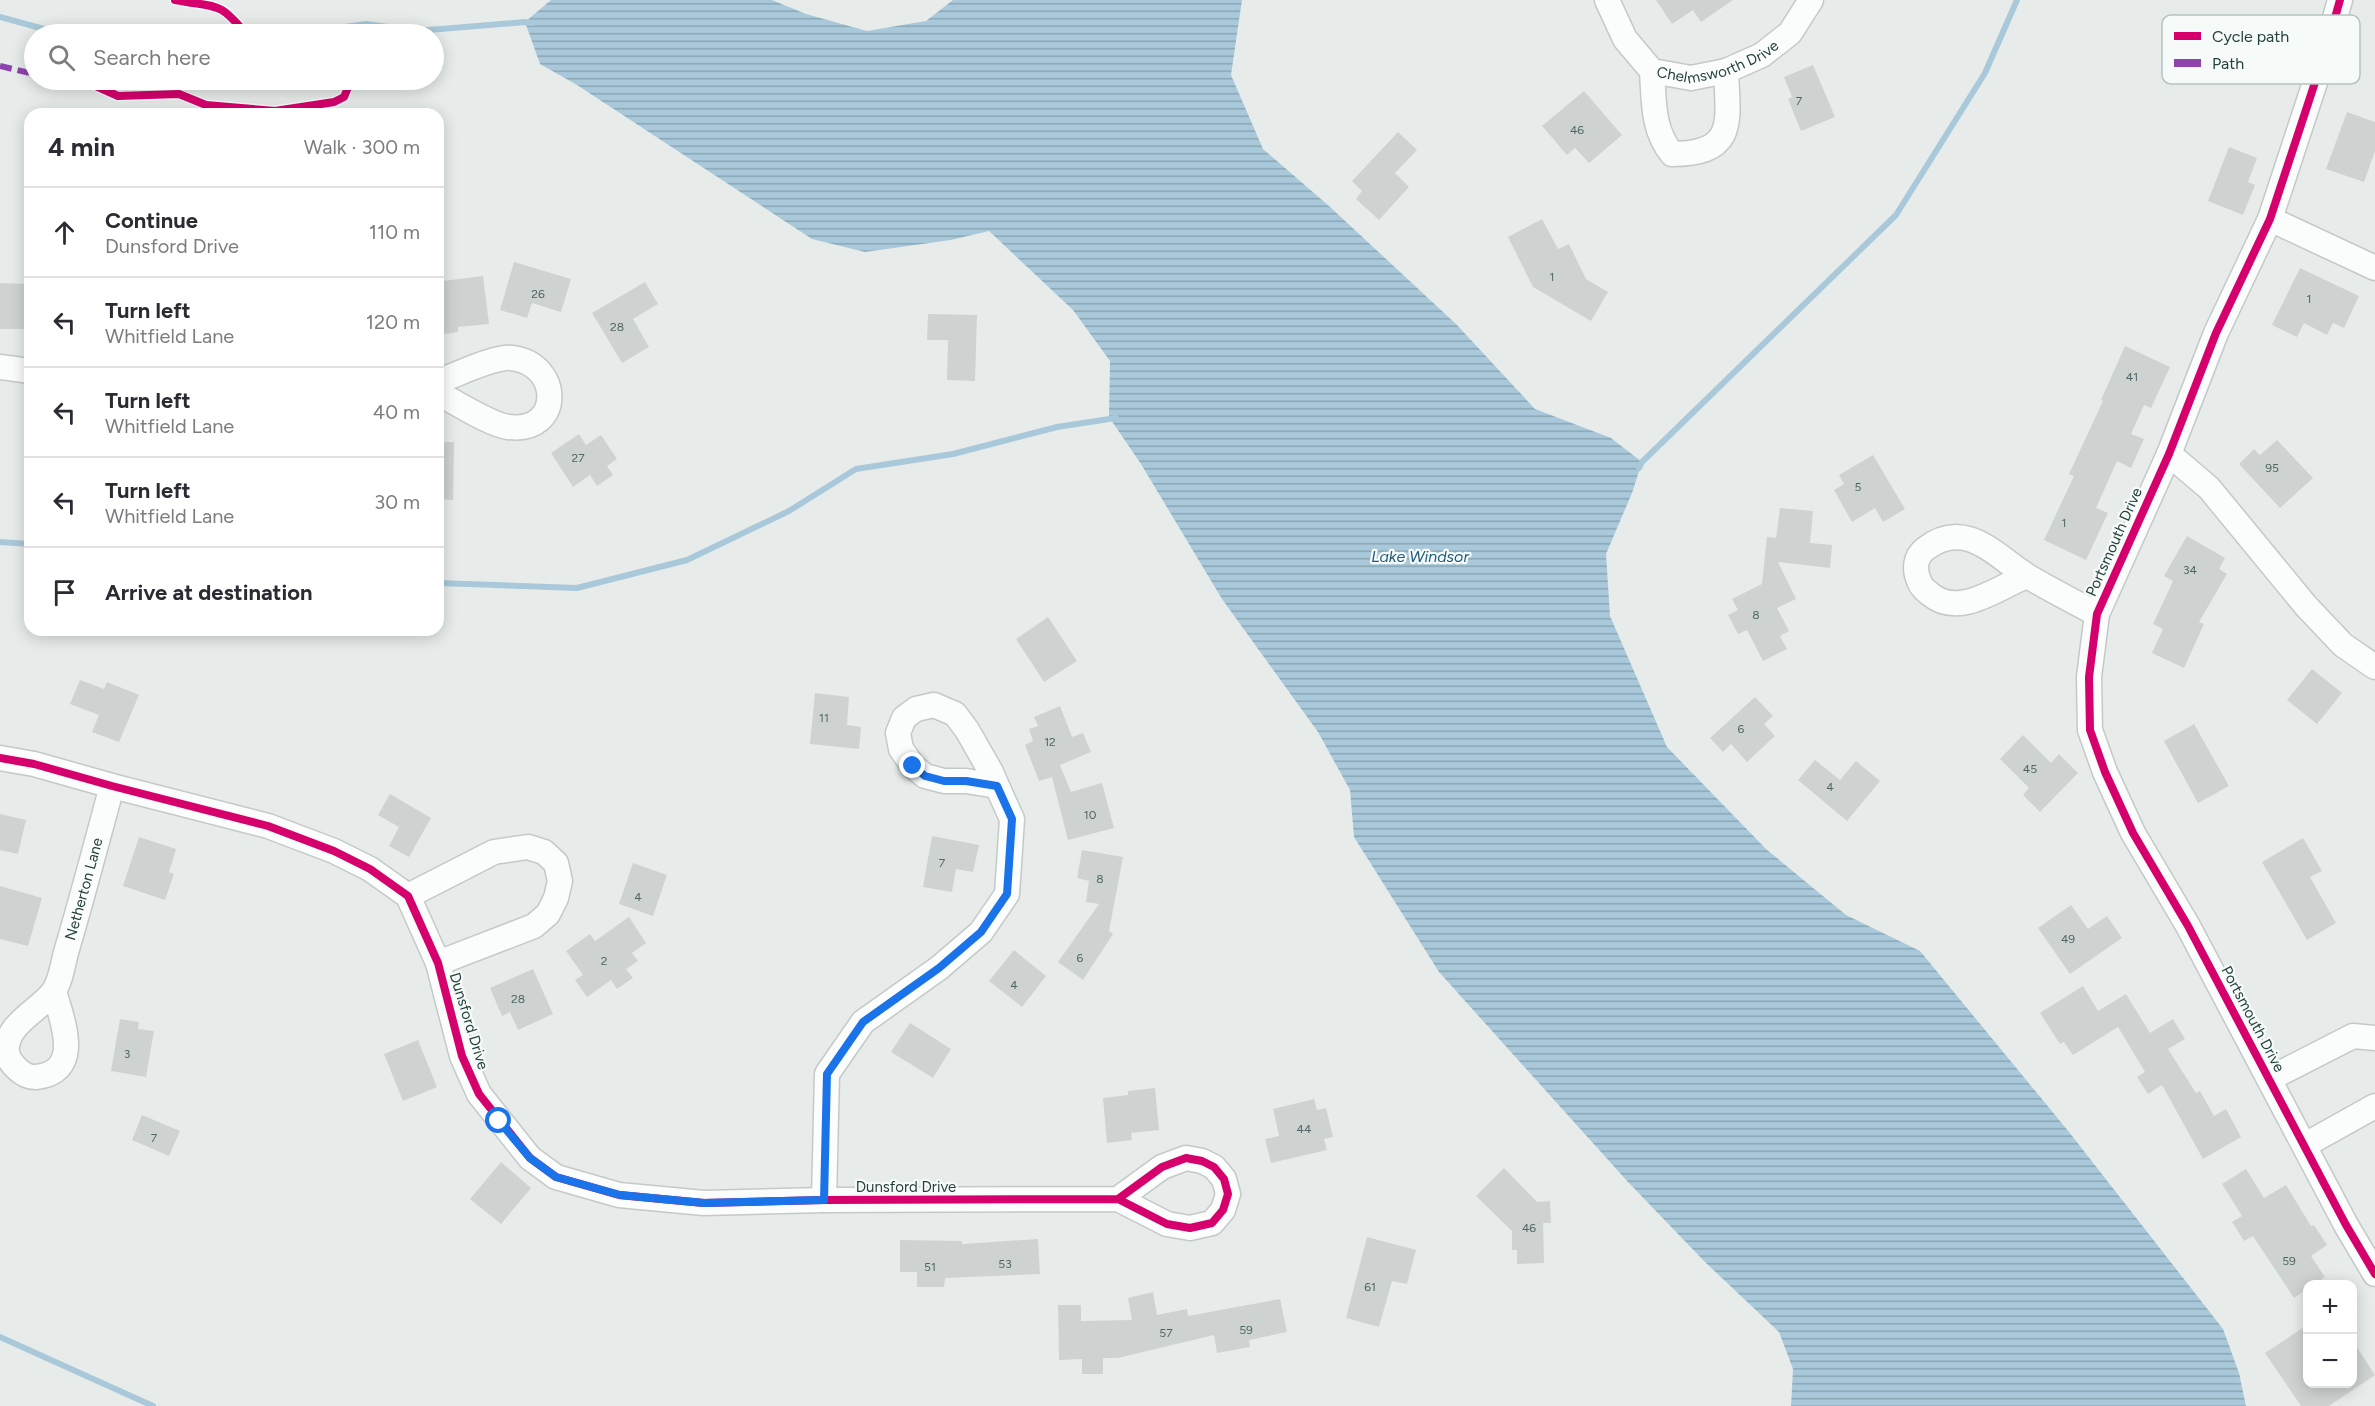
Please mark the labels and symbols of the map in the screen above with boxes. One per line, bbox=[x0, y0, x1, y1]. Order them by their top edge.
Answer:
legend bbox=[2162, 15, 2360, 84]
text: Cycle path bbox=[2212, 27, 2289, 46]
street label: Chelmsworth Drive bbox=[1655, 36, 1782, 88]
text: Path bbox=[2212, 54, 2244, 73]
house number: 7 bbox=[1796, 94, 1803, 108]
house number: 46 bbox=[1570, 123, 1584, 137]
house number: 1 bbox=[1550, 270, 1554, 284]
house number: 26 bbox=[531, 287, 545, 301]
house number: 1 bbox=[2307, 292, 2311, 306]
house number: 28 bbox=[610, 320, 624, 334]
house number: 41 bbox=[2126, 370, 2138, 384]
house number: 27 bbox=[571, 451, 585, 465]
house number: 95 bbox=[2265, 461, 2279, 475]
house number: 5 bbox=[1855, 480, 1862, 494]
street label: Portsmouth Drive bbox=[2082, 485, 2146, 599]
house number: 1 bbox=[2062, 516, 2066, 530]
water label: Lake Windsor bbox=[1371, 547, 1469, 566]
house number: 34 bbox=[2183, 563, 2198, 577]
house number: 8 bbox=[1752, 608, 1760, 622]
house number: 11 bbox=[819, 711, 829, 725]
house number: 6 bbox=[1738, 722, 1745, 736]
house number: 12 bbox=[1044, 735, 1056, 749]
route end bbox=[899, 752, 925, 778]
house number: 45 bbox=[2023, 762, 2037, 776]
house number: 4 bbox=[1826, 780, 1834, 794]
house number: 10 bbox=[1084, 808, 1097, 822]
street label: Netherton Lane bbox=[61, 836, 107, 942]
house number: 7 bbox=[939, 856, 946, 870]
house number: 8 bbox=[1096, 872, 1104, 886]
house number: 4 bbox=[634, 890, 642, 904]
house number: 49 bbox=[2061, 932, 2075, 946]
house number: 6 bbox=[1077, 951, 1084, 965]
house number: 2 bbox=[601, 954, 607, 968]
street label: Portsmouth Drive bbox=[2218, 963, 2288, 1075]
street label: Dunsford Drive bbox=[446, 970, 492, 1072]
house number: 4 bbox=[1010, 978, 1018, 992]
house number: 28 bbox=[511, 992, 525, 1006]
house number: 3 bbox=[124, 1047, 130, 1061]
route start bbox=[485, 1107, 511, 1133]
house number: 44 bbox=[1297, 1122, 1312, 1136]
house number: 7 bbox=[151, 1131, 158, 1145]
street label: Dunsford Drive bbox=[856, 1178, 956, 1196]
house number: 46 bbox=[1522, 1221, 1536, 1235]
house number: 59 bbox=[2282, 1254, 2296, 1268]
house number: 53 bbox=[998, 1257, 1012, 1271]
house number: 51 bbox=[924, 1260, 936, 1274]
house number: 61 bbox=[1364, 1280, 1376, 1294]
house number: 59 bbox=[1239, 1323, 1253, 1337]
house number: 57 bbox=[1159, 1326, 1173, 1340]

